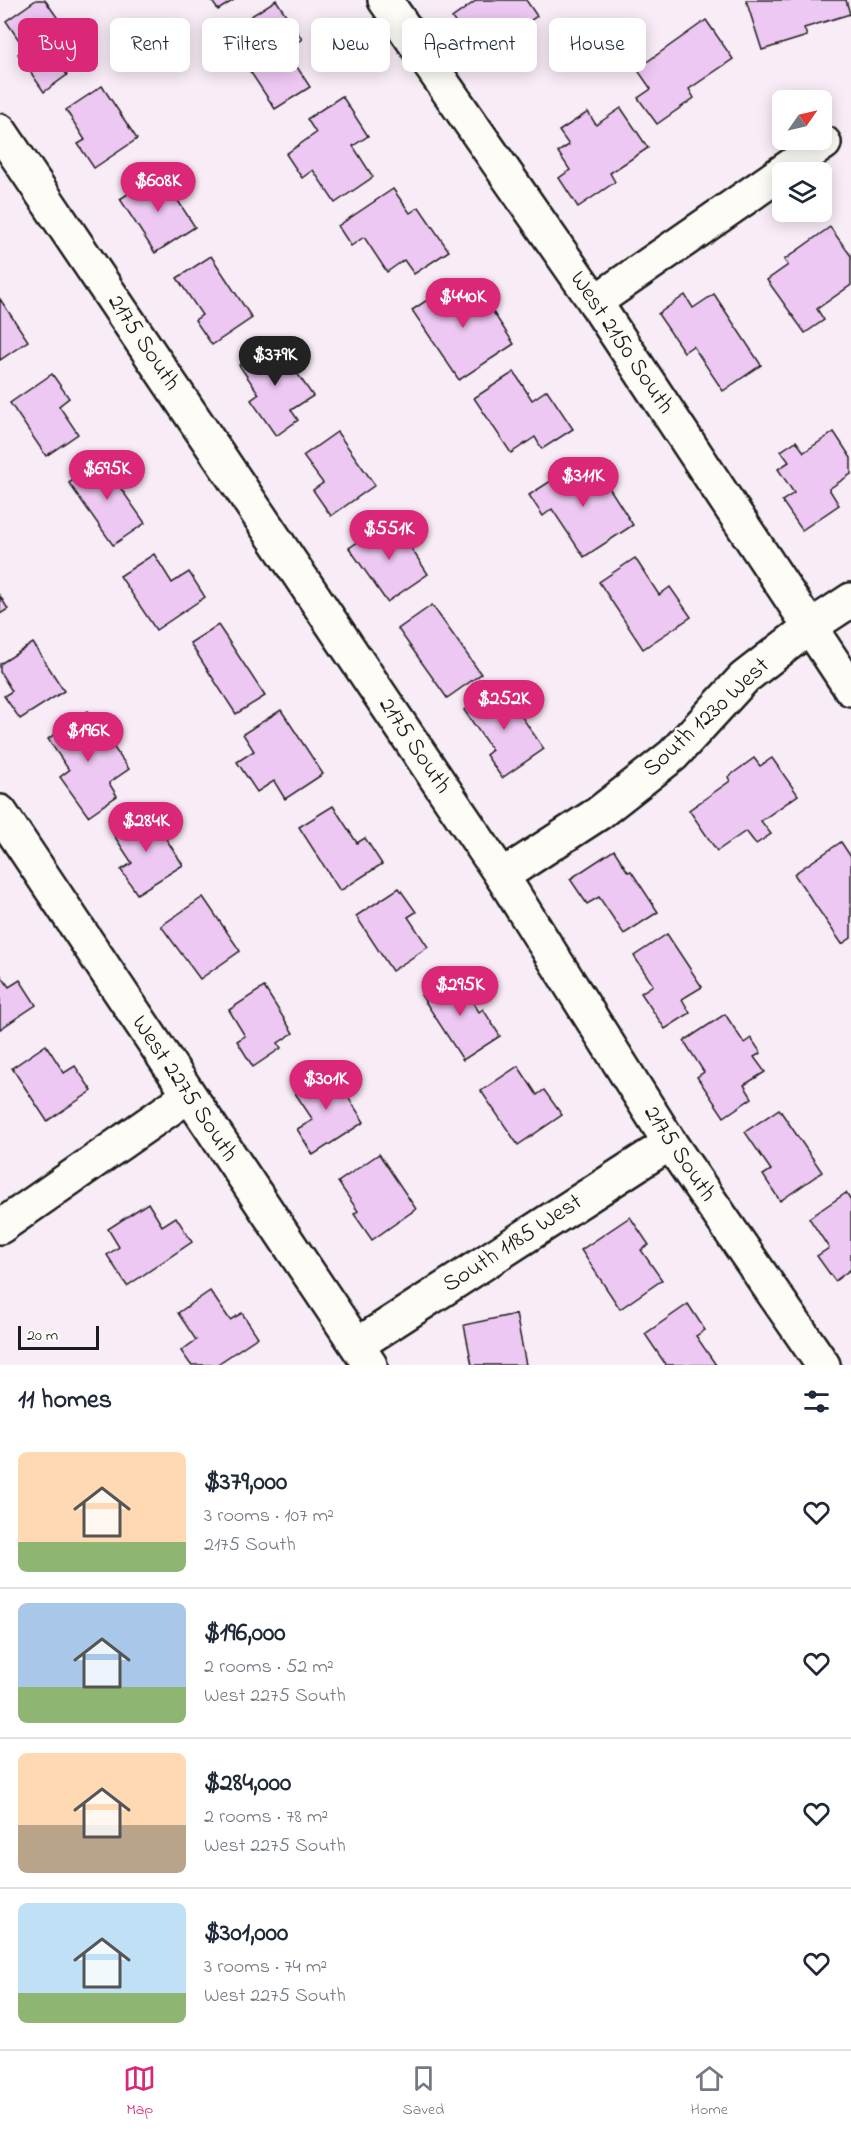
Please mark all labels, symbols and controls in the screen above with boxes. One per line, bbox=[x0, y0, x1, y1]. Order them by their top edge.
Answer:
chip: Buy bbox=[18, 18, 98, 72]
chip: Rent bbox=[110, 18, 190, 72]
chip: Filters bbox=[202, 18, 299, 72]
chip: New bbox=[311, 18, 390, 72]
chip: Apartment bbox=[402, 18, 537, 72]
chip: House bbox=[549, 18, 646, 72]
north arrow bbox=[772, 90, 832, 150]
map controls bbox=[772, 90, 832, 222]
pin: $608K bbox=[116, 162, 200, 213]
button: layers bbox=[772, 162, 832, 222]
text: $608K bbox=[135, 167, 181, 196]
street label: West 2150 South bbox=[560, 264, 682, 422]
pin: $440K bbox=[421, 278, 505, 329]
text: $440K bbox=[440, 283, 486, 312]
street label: 2175 South bbox=[98, 288, 188, 398]
pin: $379K bbox=[233, 336, 317, 387]
text: $379K bbox=[253, 341, 297, 370]
pin: $695K bbox=[65, 450, 149, 501]
text: $695K bbox=[83, 455, 131, 484]
pin: $311K bbox=[541, 457, 625, 508]
text: $311K bbox=[562, 462, 604, 491]
pin: $551K bbox=[347, 510, 431, 561]
text: $551K bbox=[363, 515, 415, 544]
street label: South 1230 West bbox=[636, 650, 778, 786]
pin: $252K bbox=[462, 680, 546, 731]
text: $252K bbox=[477, 685, 531, 714]
street label: 2175 South bbox=[369, 691, 459, 801]
pin: $196K bbox=[46, 712, 130, 763]
text: $196K bbox=[67, 717, 109, 746]
pin: $284K bbox=[104, 802, 188, 853]
text: $284K bbox=[122, 807, 170, 836]
pin: $295K bbox=[418, 966, 502, 1017]
text: $295K bbox=[435, 971, 485, 1000]
street label: West 2275 South bbox=[122, 1009, 246, 1169]
pin: $301K bbox=[284, 1060, 368, 1111]
text: $301K bbox=[303, 1065, 349, 1094]
street label: 2175 South bbox=[634, 1099, 724, 1209]
street label: South 1185 West bbox=[436, 1186, 590, 1302]
scale bar bbox=[18, 1323, 99, 1350]
text: 20 m bbox=[27, 1324, 58, 1348]
text: 11 homes bbox=[18, 1382, 112, 1420]
icon: filters bbox=[800, 1385, 833, 1418]
text: $379,000 bbox=[204, 1464, 287, 1502]
icon: home bbox=[66, 1476, 138, 1548]
icon: heart bbox=[800, 1496, 833, 1529]
text: 3 rooms · 107 m² bbox=[204, 1502, 334, 1531]
text: 2175 South bbox=[204, 1531, 296, 1560]
text: $196,000 bbox=[204, 1615, 285, 1653]
icon: home bbox=[66, 1627, 138, 1699]
icon: heart bbox=[800, 1647, 833, 1680]
text: 2 rooms · 52 m² bbox=[204, 1653, 334, 1682]
text: West 2275 South bbox=[204, 1682, 346, 1711]
text: $284,000 bbox=[204, 1765, 291, 1803]
icon: home bbox=[66, 1777, 138, 1849]
icon: heart bbox=[800, 1797, 833, 1830]
text: 2 rooms · 78 m² bbox=[204, 1803, 328, 1832]
text: West 2275 South bbox=[204, 1832, 346, 1861]
text: $301,000 bbox=[204, 1915, 288, 1953]
icon: home bbox=[66, 1927, 138, 1999]
icon: heart bbox=[800, 1947, 833, 1980]
text: 3 rooms · 74 m² bbox=[204, 1953, 327, 1982]
text: West 2275 South bbox=[204, 1982, 346, 2011]
tab: Map bbox=[123, 2062, 156, 2122]
tab: Saved bbox=[403, 2062, 444, 2122]
tab: Home bbox=[691, 2062, 728, 2122]

